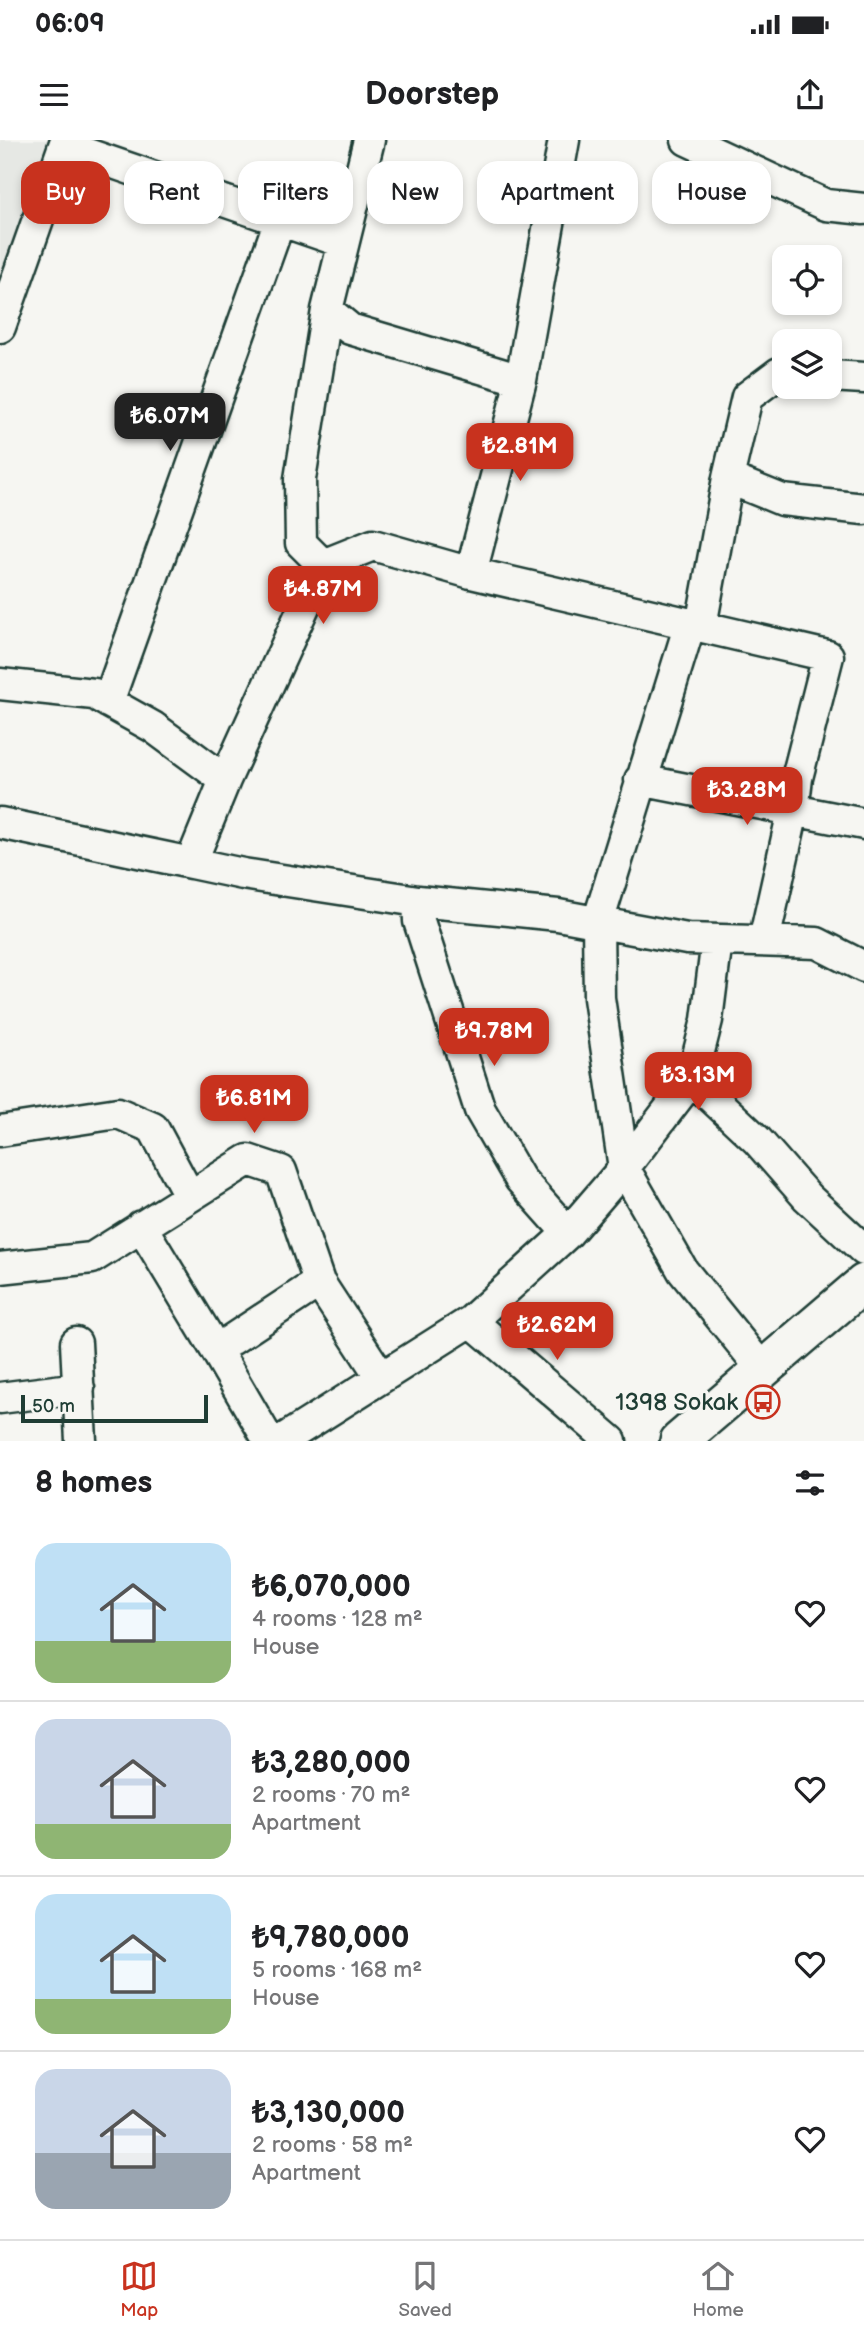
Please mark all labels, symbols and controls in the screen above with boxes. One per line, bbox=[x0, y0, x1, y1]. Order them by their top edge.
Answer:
text: 06:09 bbox=[35, 9, 105, 40]
text: Doorstep bbox=[365, 75, 499, 114]
icon: menu bbox=[35, 76, 73, 114]
icon: share bbox=[791, 76, 829, 114]
chip: Buy bbox=[21, 161, 110, 224]
chip: Rent bbox=[124, 161, 224, 224]
chip: Filters bbox=[238, 161, 353, 224]
chip: New bbox=[367, 161, 463, 224]
chip: Apartment bbox=[477, 161, 638, 224]
chip: House bbox=[652, 161, 771, 224]
map controls bbox=[772, 245, 842, 399]
button: locate bbox=[772, 245, 842, 315]
button: layers bbox=[772, 329, 842, 399]
pin: ₺6.07M bbox=[113, 394, 227, 453]
text: ₺6.07M bbox=[130, 402, 210, 430]
pin: ₺2.81M bbox=[463, 424, 577, 483]
text: ₺2.81M bbox=[482, 432, 558, 460]
pin: ₺4.87M bbox=[266, 566, 380, 626]
text: ₺4.87M bbox=[284, 575, 362, 603]
pin: ₺3.28M bbox=[690, 768, 804, 827]
text: ₺3.28M bbox=[707, 776, 787, 804]
pin: ₺9.78M bbox=[437, 1009, 551, 1068]
text: ₺9.78M bbox=[455, 1017, 533, 1045]
pin: ₺3.13M bbox=[641, 1052, 755, 1112]
text: ₺3.13M bbox=[661, 1061, 735, 1089]
pin: ₺6.81M bbox=[197, 1076, 311, 1135]
text: ₺6.81M bbox=[216, 1084, 292, 1112]
pin: ₺2.62M bbox=[500, 1302, 614, 1362]
text: ₺2.62M bbox=[517, 1311, 597, 1339]
bus stop icon: 1398 Sokak bbox=[744, 1383, 782, 1421]
place label: 1398 Sokak bbox=[615, 1388, 738, 1417]
scale bar bbox=[21, 1392, 208, 1424]
text: 50 m bbox=[32, 1395, 75, 1418]
icon: filters bbox=[791, 1464, 829, 1502]
text: 8 homes bbox=[35, 1465, 152, 1501]
text: ₺6,070,000 bbox=[252, 1569, 411, 1605]
icon: home bbox=[91, 1571, 175, 1655]
icon: heart bbox=[791, 1594, 829, 1632]
text: 4 rooms · 128 m² bbox=[252, 1605, 423, 1633]
text: House bbox=[252, 1633, 319, 1661]
text: ₺3,280,000 bbox=[252, 1745, 411, 1781]
icon: home bbox=[91, 1747, 175, 1831]
icon: heart bbox=[791, 1770, 829, 1808]
text: 2 rooms · 70 m² bbox=[252, 1781, 411, 1809]
text: Apartment bbox=[252, 1809, 361, 1837]
text: ₺9,780,000 bbox=[252, 1920, 409, 1956]
icon: home bbox=[91, 1922, 175, 2006]
icon: heart bbox=[791, 1945, 829, 1983]
text: 5 rooms · 168 m² bbox=[252, 1956, 422, 1984]
text: House bbox=[252, 1984, 319, 2012]
text: ₺3,130,000 bbox=[252, 2095, 405, 2131]
icon: home bbox=[91, 2097, 175, 2181]
icon: heart bbox=[791, 2120, 829, 2158]
text: 2 rooms · 58 m² bbox=[252, 2131, 413, 2159]
text: Apartment bbox=[252, 2159, 361, 2187]
tab: Map bbox=[120, 2257, 158, 2322]
tab: Saved bbox=[399, 2257, 452, 2322]
tab: Home bbox=[692, 2257, 744, 2322]

